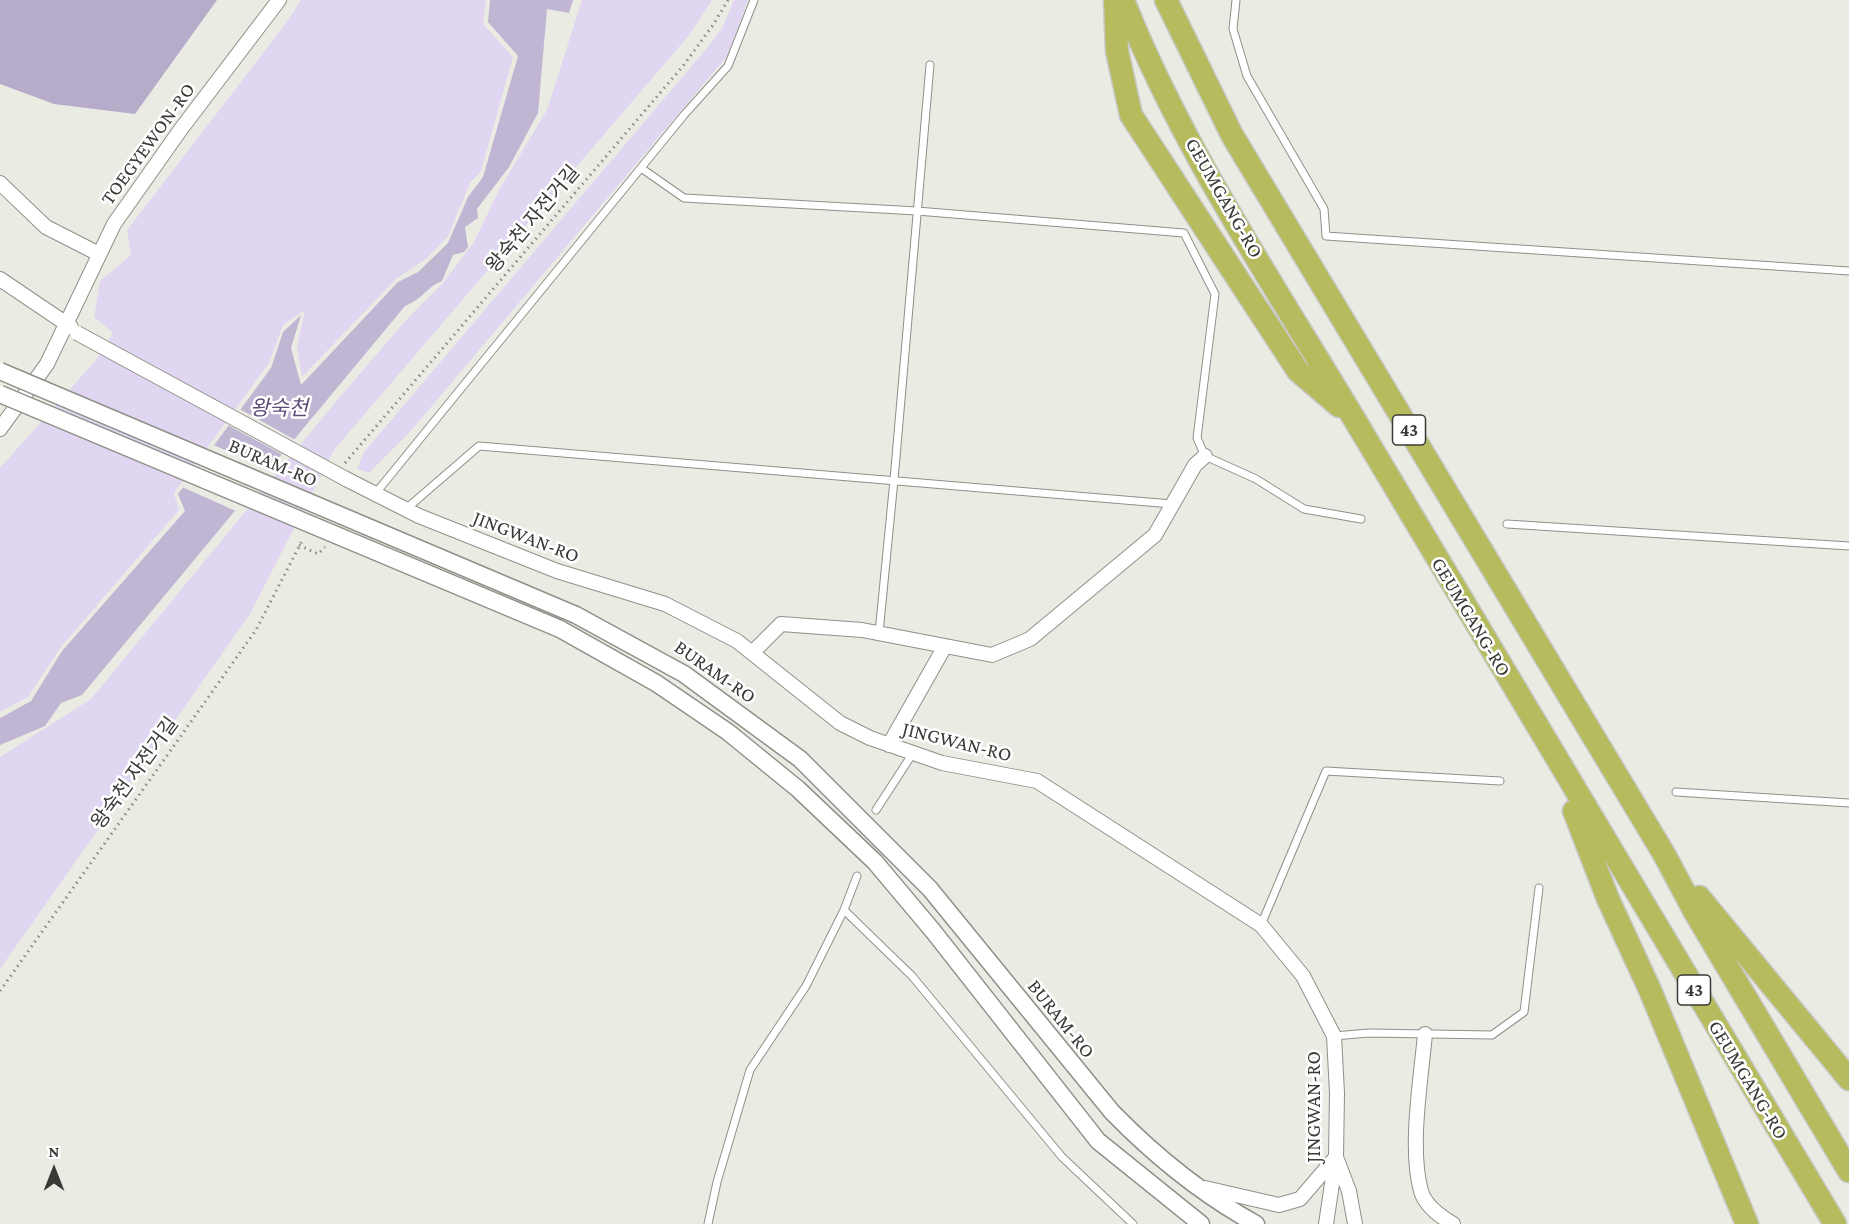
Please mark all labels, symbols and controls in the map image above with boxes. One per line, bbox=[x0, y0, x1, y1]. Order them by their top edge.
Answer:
street label: TOEGYEWON-RO bbox=[96, 78, 200, 210]
street label: GEUMGANG-RO bbox=[1180, 134, 1268, 262]
street label: 왕숙천 자전거길 bbox=[481, 161, 585, 277]
water label: 왕숙천 bbox=[250, 396, 308, 422]
road number: 43 bbox=[1392, 415, 1426, 445]
street label: BURAM-RO bbox=[225, 434, 321, 492]
street label: JINGWAN-RO bbox=[470, 506, 582, 568]
street label: GEUMGANG-RO bbox=[1426, 553, 1516, 681]
street label: BURAM-RO bbox=[670, 635, 760, 709]
street label: 왕숙천 자전거길 bbox=[86, 712, 184, 834]
street label: JINGWAN-RO bbox=[900, 717, 1014, 767]
street label: BURAM-RO bbox=[1022, 975, 1100, 1063]
road number: 43 bbox=[1678, 975, 1710, 1005]
street label: GEUMGANG-RO bbox=[1703, 1016, 1793, 1144]
street label: JINGWAN-RO bbox=[1302, 1051, 1326, 1163]
north arrow bbox=[24, 1140, 84, 1200]
text: N bbox=[49, 1143, 59, 1160]

